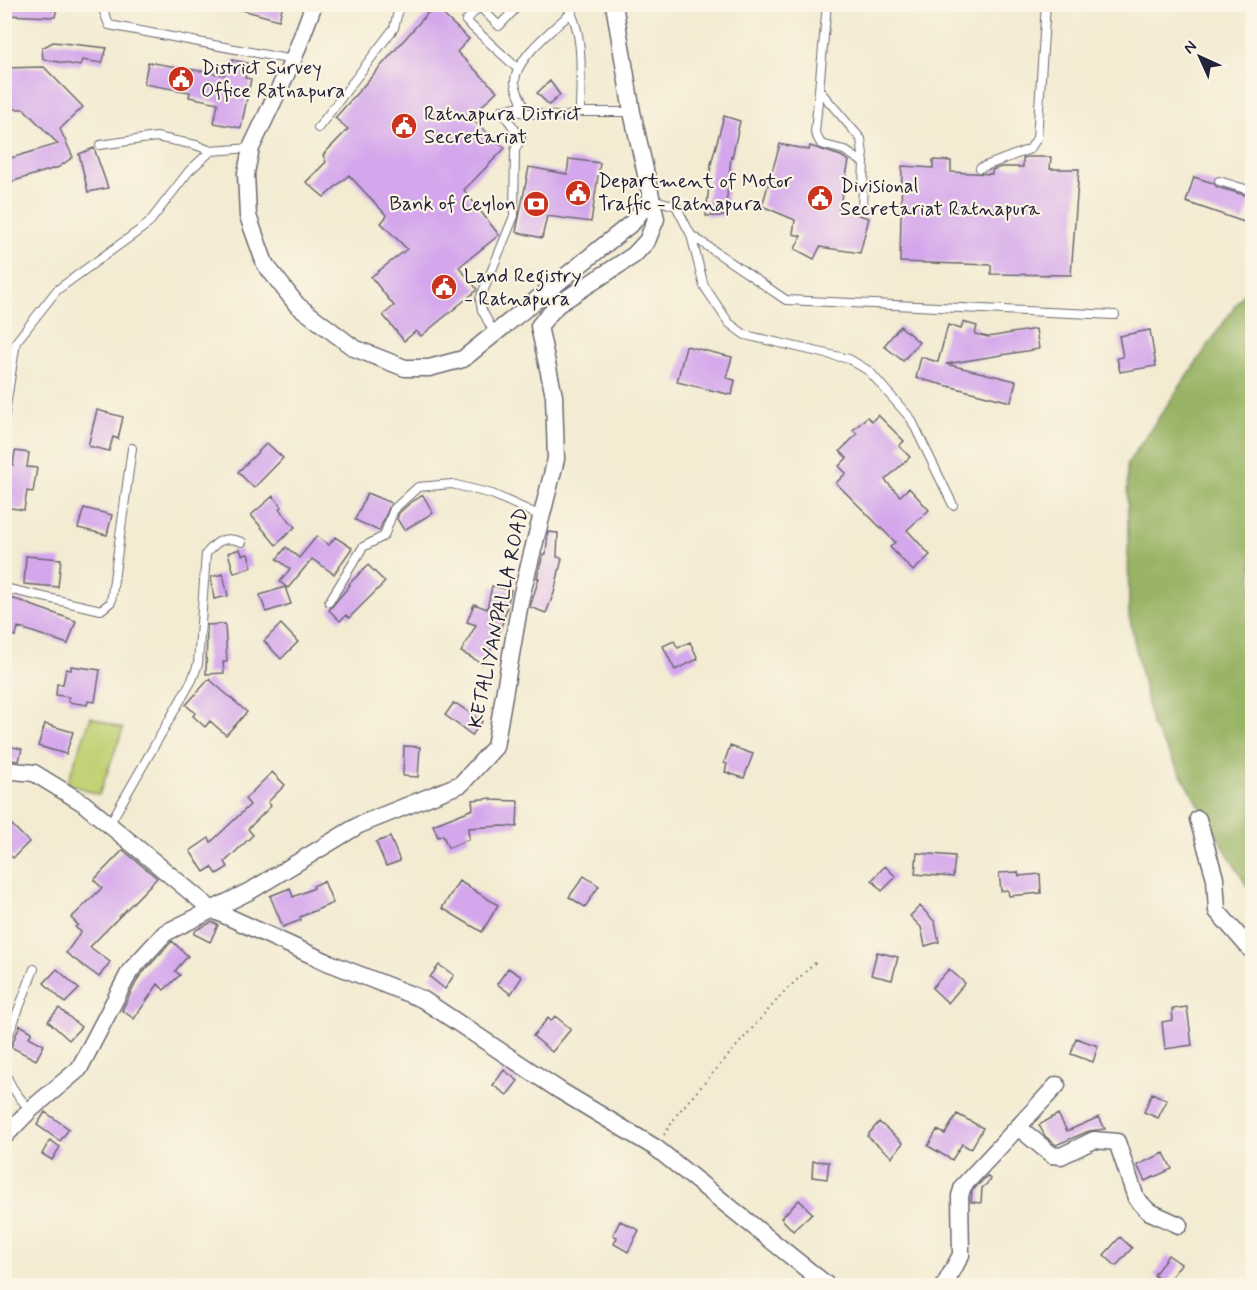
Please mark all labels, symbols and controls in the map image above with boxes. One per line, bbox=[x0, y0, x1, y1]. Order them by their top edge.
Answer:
north arrow bbox=[1170, 27, 1230, 87]
text: N bbox=[1179, 36, 1202, 59]
place label: District Survey Office Ratnapura bbox=[201, 55, 345, 105]
public building icon: District Survey Office Ratnapura bbox=[166, 64, 196, 94]
place label: Ratnapura District Secretariat bbox=[424, 101, 581, 151]
public building icon: Ratnapura District Secretariat bbox=[389, 111, 419, 141]
place label: Department of Motor Traffic - Ratnapura bbox=[598, 168, 793, 218]
place label: Divisional Secretariat Ratnapura bbox=[840, 173, 1041, 223]
public building icon: Department of Motor Traffic - Ratnapura bbox=[563, 178, 593, 208]
public building icon: Divisional Secretariat Ratnapura bbox=[805, 183, 835, 213]
bank icon: Bank of Ceylon bbox=[521, 189, 551, 219]
place label: Bank of Ceylon bbox=[389, 191, 516, 218]
place label: Land Registry - Ratnapura bbox=[464, 263, 582, 313]
public building icon: Land Registry - Ratnapura bbox=[429, 272, 459, 302]
street label: KETALIYANPALLA ROAD bbox=[462, 505, 536, 731]

